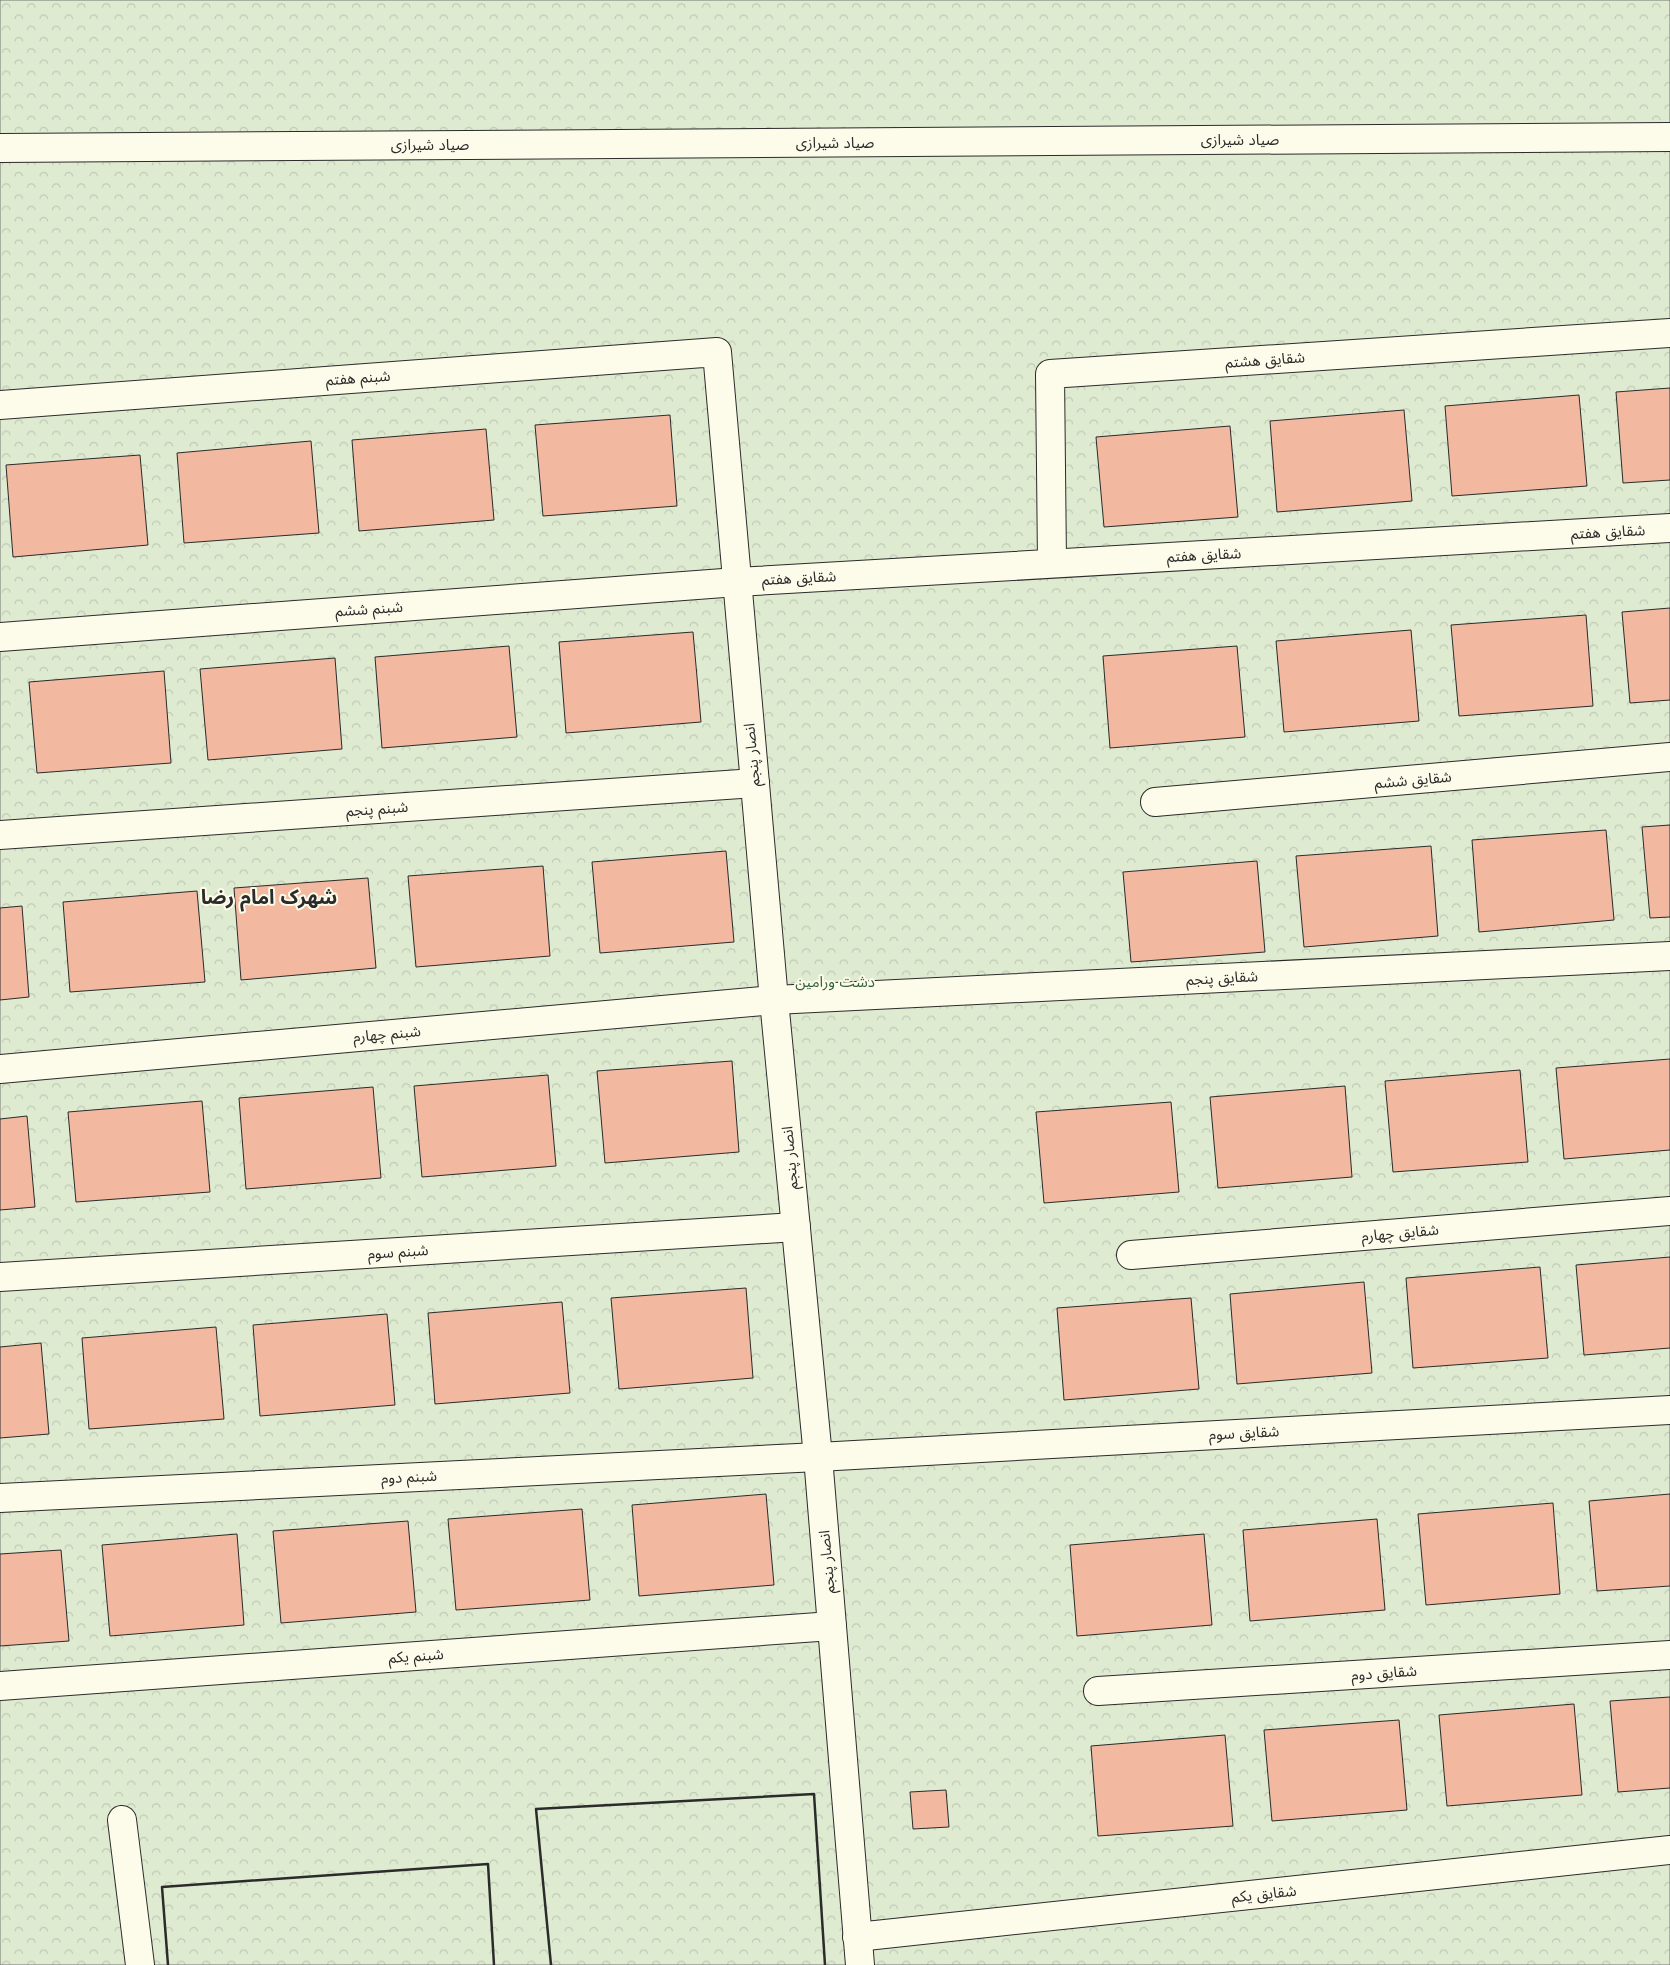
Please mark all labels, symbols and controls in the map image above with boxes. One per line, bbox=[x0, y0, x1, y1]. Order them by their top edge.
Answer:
street label: صیاد شیرازی bbox=[1201, 129, 1279, 151]
street label: صیاد شیرازی bbox=[796, 132, 874, 154]
street label: صیاد شیرازی bbox=[391, 134, 469, 156]
street label: شقایق هشتم bbox=[1224, 346, 1306, 374]
street label: شبنم هفتم bbox=[325, 365, 391, 391]
street label: شقایق هفتم bbox=[1570, 519, 1646, 545]
street label: شقایق هفتم bbox=[1166, 542, 1242, 568]
street label: شقایق هفتم bbox=[761, 565, 837, 591]
street label: شبنم ششم bbox=[334, 596, 404, 622]
street label: انصار پنجم bbox=[738, 722, 766, 788]
street label: شقایق ششم bbox=[1373, 766, 1453, 794]
street label: شبنم پنجم bbox=[345, 796, 409, 822]
district label: شهرک امام رضا bbox=[201, 883, 337, 912]
street label: شقایق پنجم bbox=[1185, 965, 1259, 991]
park label: دشت ورامین bbox=[795, 971, 875, 993]
street label: شبنم چهارم bbox=[352, 1020, 422, 1048]
street label: انصار پنجم bbox=[776, 1125, 804, 1191]
street label: شقایق چهارم bbox=[1360, 1219, 1440, 1247]
street label: شبنم سوم bbox=[367, 1239, 429, 1265]
street label: شقایق سوم bbox=[1208, 1420, 1280, 1446]
street label: شبنم دوم bbox=[380, 1465, 438, 1489]
street label: انصار پنجم bbox=[813, 1529, 841, 1595]
street label: شبنم یکم bbox=[388, 1643, 445, 1669]
street label: شقایق دوم bbox=[1350, 1660, 1418, 1686]
street label: شقایق یکم bbox=[1230, 1880, 1298, 1908]

